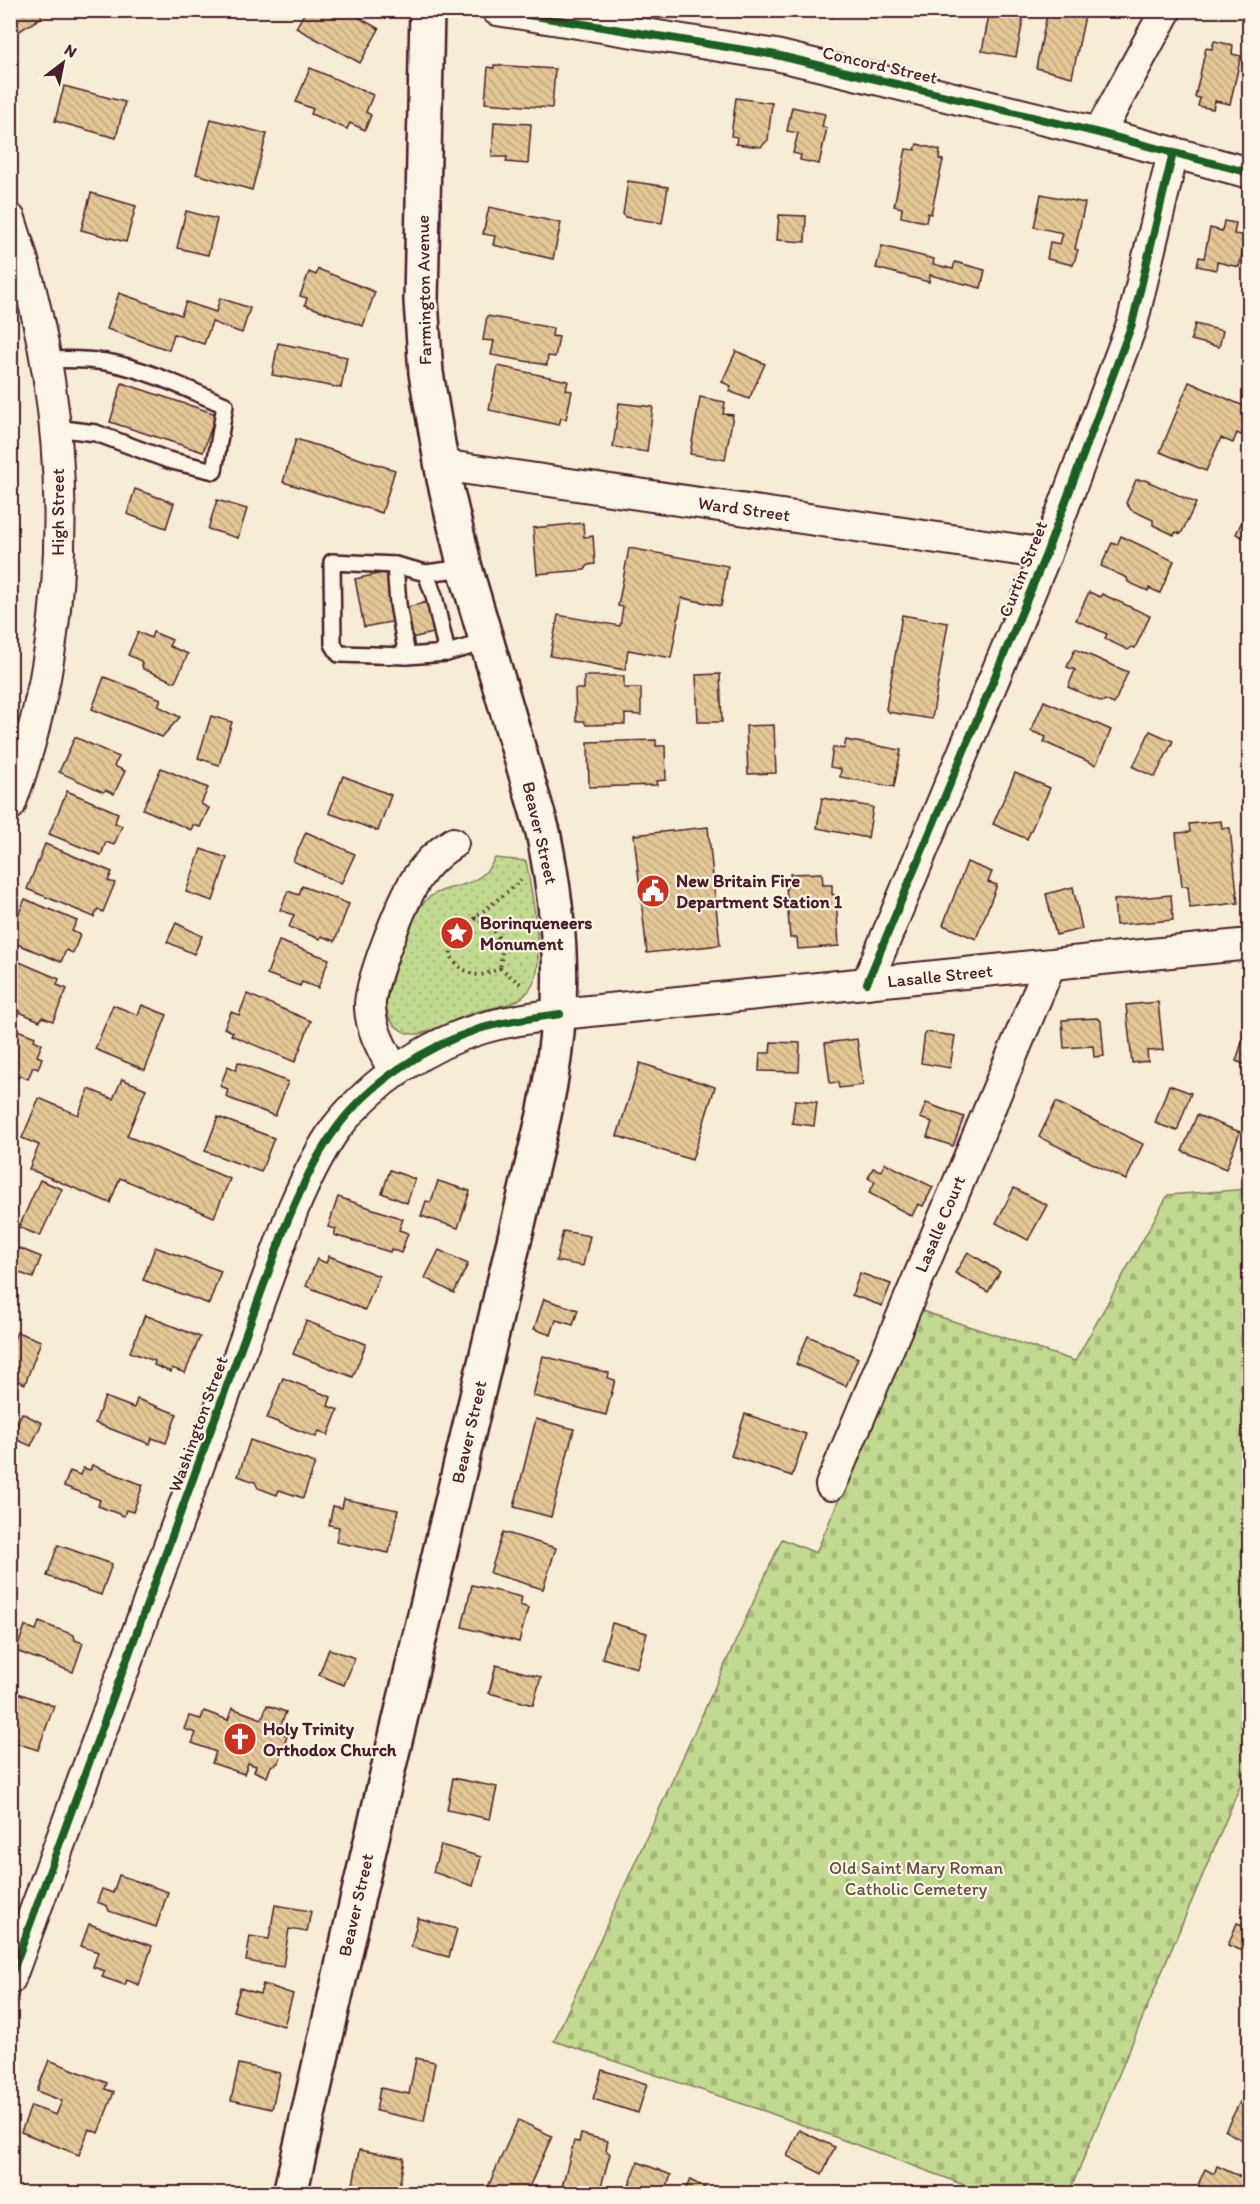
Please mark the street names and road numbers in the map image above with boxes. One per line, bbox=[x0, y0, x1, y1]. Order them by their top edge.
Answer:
street label: Concord Street bbox=[820, 41, 940, 89]
street label: Farmington Avenue bbox=[412, 215, 436, 365]
street label: High Street bbox=[47, 468, 69, 556]
street label: Ward Street bbox=[696, 492, 792, 526]
street label: Curtin Street bbox=[994, 517, 1052, 620]
street label: Beaver Street bbox=[517, 779, 563, 887]
street label: Lasalle Street bbox=[886, 960, 994, 992]
street label: Lasalle Court bbox=[910, 1172, 970, 1276]
street label: Washington Street bbox=[163, 1353, 233, 1495]
street label: Beaver Street bbox=[446, 1378, 492, 1486]
street label: Beaver Street bbox=[333, 1851, 379, 1959]

